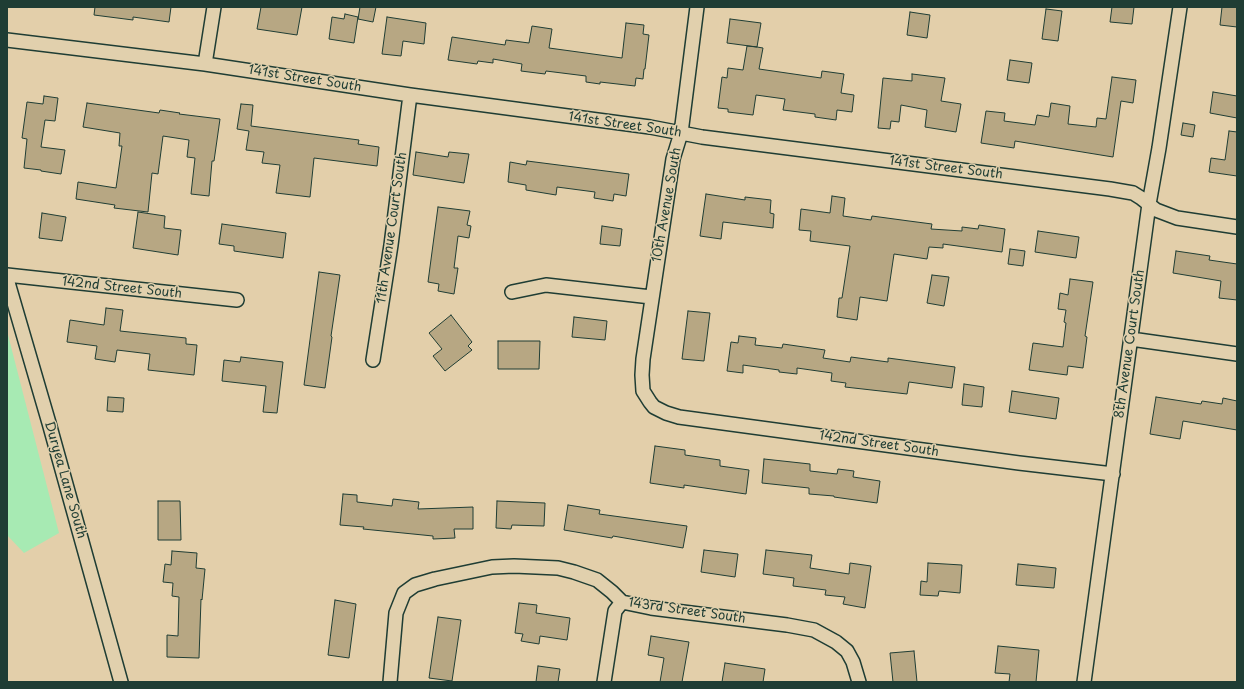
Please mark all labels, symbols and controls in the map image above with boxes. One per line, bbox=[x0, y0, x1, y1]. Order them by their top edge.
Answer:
street label: 141st Street South bbox=[247, 62, 363, 96]
street label: 141st Street South bbox=[567, 109, 683, 141]
street label: 10th Avenue South bbox=[649, 146, 685, 264]
street label: 11th Avenue Court South bbox=[374, 151, 410, 305]
street label: 141st Street South bbox=[888, 153, 1004, 183]
street label: 8th Avenue Court South bbox=[1112, 269, 1148, 419]
street label: 142nd Street South bbox=[61, 274, 183, 302]
street label: Duryea Lane South bbox=[41, 420, 89, 540]
street label: 142nd Street South bbox=[818, 428, 940, 460]
street label: 143rd Street South bbox=[627, 595, 747, 627]

